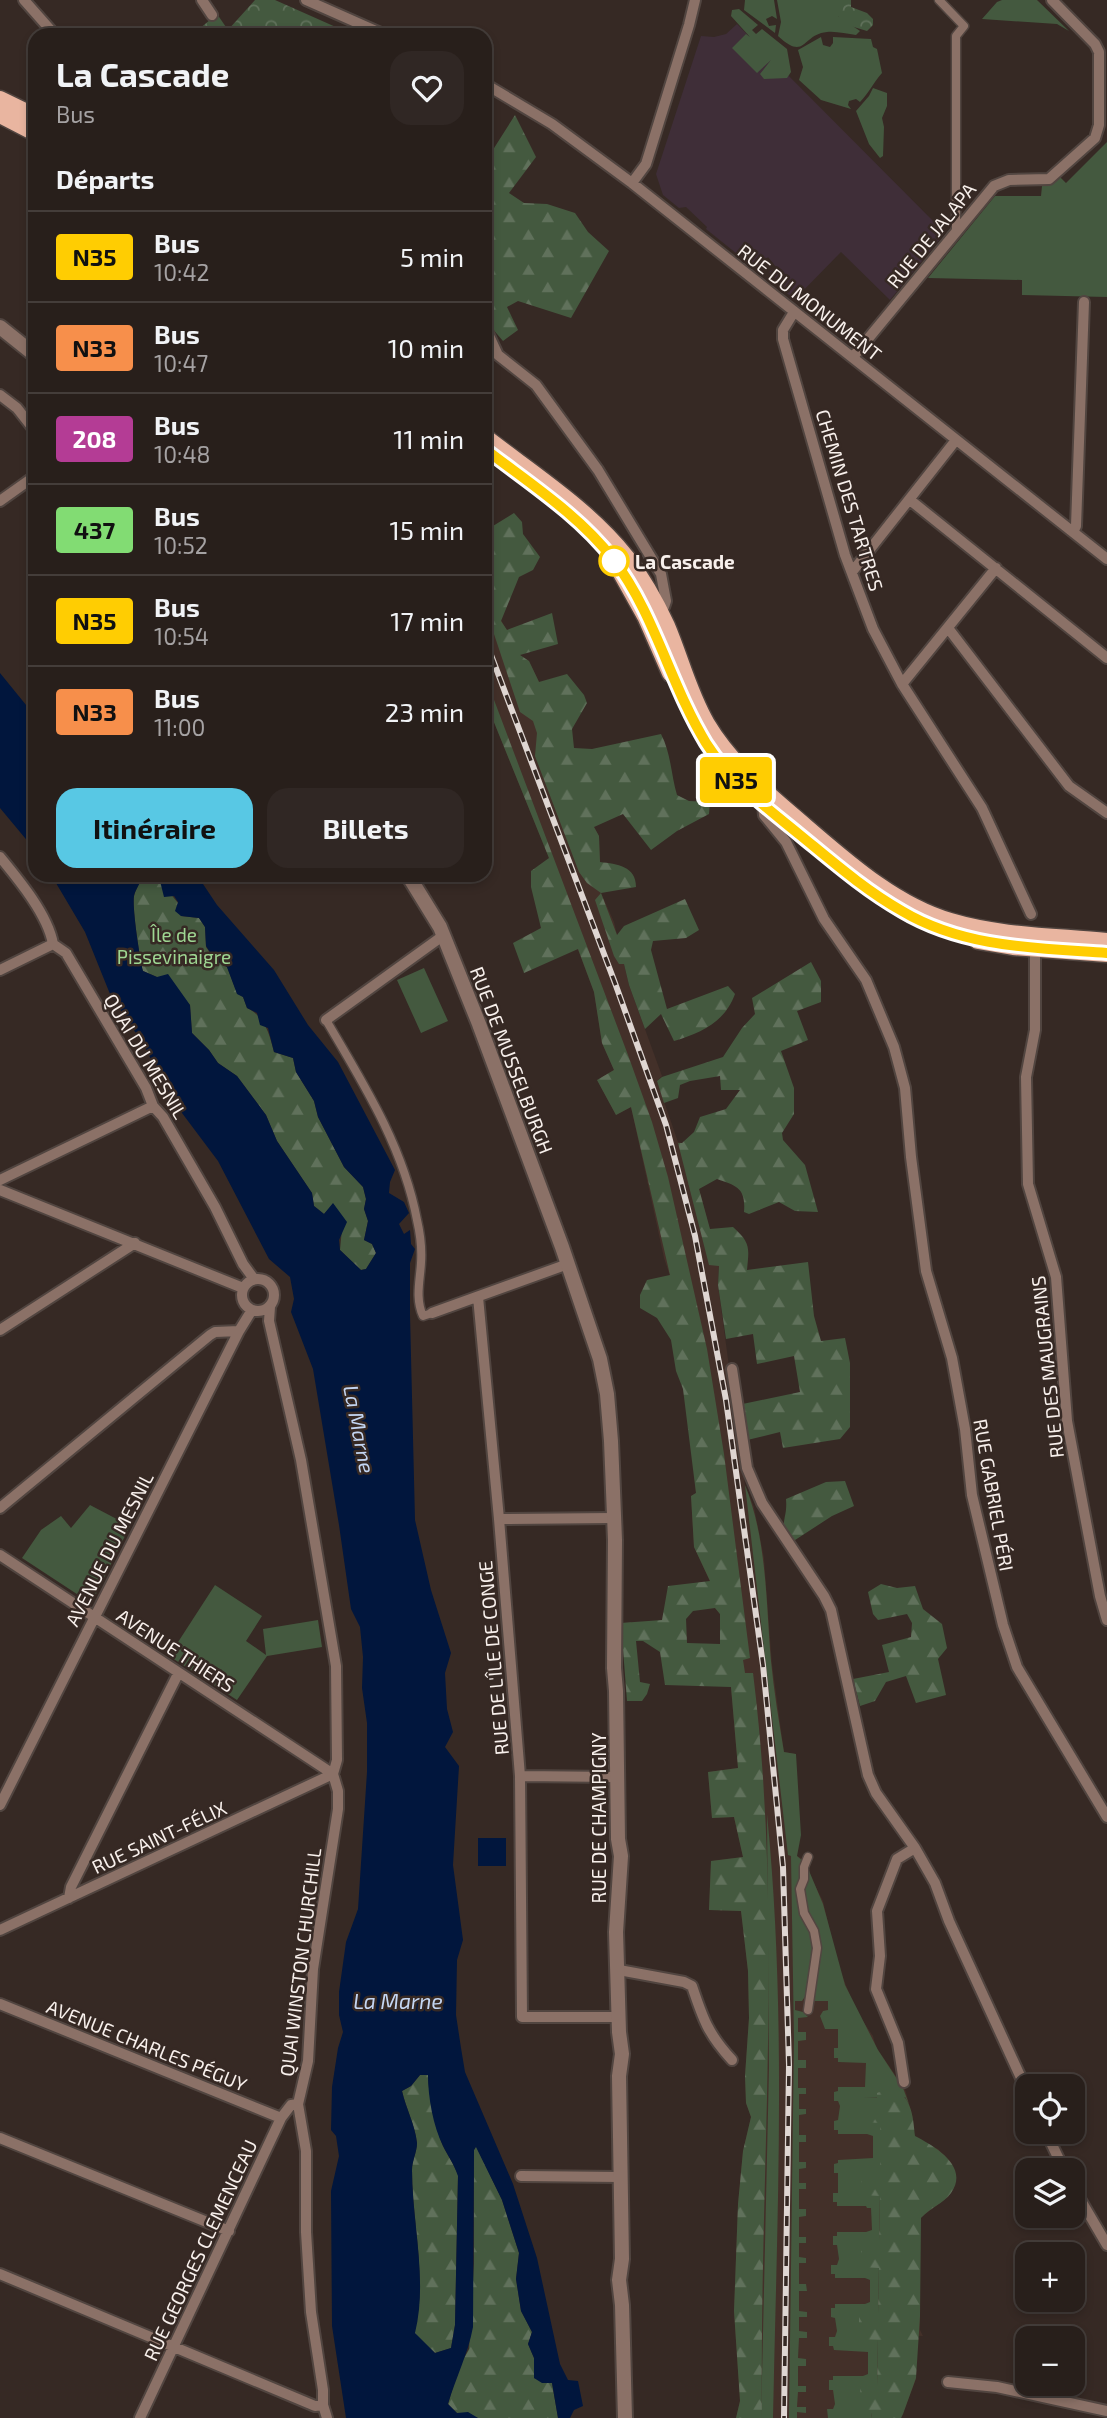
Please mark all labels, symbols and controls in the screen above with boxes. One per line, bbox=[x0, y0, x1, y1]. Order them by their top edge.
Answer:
button: heart bbox=[390, 51, 464, 125]
text: La Cascade bbox=[56, 54, 229, 94]
text: Bus bbox=[56, 100, 95, 128]
text: Départs bbox=[56, 163, 154, 194]
street label: RUE DE JALAPA bbox=[882, 178, 981, 292]
text: Bus bbox=[154, 227, 200, 258]
street label: RUE DU MONUMENT bbox=[734, 239, 886, 365]
text: 5 min bbox=[400, 241, 464, 272]
text: N35 bbox=[72, 242, 117, 271]
text: 10:42 bbox=[154, 258, 210, 286]
text: Bus bbox=[154, 318, 200, 349]
text: 10 min bbox=[388, 332, 464, 363]
text: N33 bbox=[72, 333, 117, 362]
text: 10:47 bbox=[154, 349, 208, 377]
street label: CHEMIN DES TARTRES bbox=[811, 407, 889, 593]
text: Bus bbox=[154, 409, 200, 440]
text: 11 min bbox=[393, 423, 464, 454]
text: 208 bbox=[72, 424, 117, 453]
text: 10:48 bbox=[154, 440, 211, 468]
text: Bus bbox=[154, 500, 200, 531]
text: 15 min bbox=[390, 514, 464, 545]
text: 437 bbox=[74, 515, 115, 544]
text: 10:52 bbox=[154, 531, 208, 559]
marker: La Cascade bbox=[599, 546, 629, 576]
place label: La Cascade bbox=[635, 550, 735, 573]
text: Bus bbox=[154, 591, 200, 622]
text: 17 min bbox=[390, 605, 464, 636]
text: N35 bbox=[72, 606, 117, 635]
text: 10:54 bbox=[154, 622, 209, 650]
text: Bus bbox=[154, 682, 200, 713]
text: 23 min bbox=[385, 696, 464, 727]
text: N33 bbox=[72, 697, 117, 726]
text: 11:00 bbox=[154, 713, 205, 741]
line badge: N35 bbox=[696, 757, 776, 803]
text: N35 bbox=[714, 765, 758, 794]
button: Itinéraire bbox=[56, 788, 253, 868]
button: Billets bbox=[267, 788, 464, 868]
park label: Île de Pissevinaigre bbox=[117, 923, 231, 968]
street label: RUE DE MUSSELBURGH bbox=[466, 963, 558, 1157]
street label: QUAI DU MESNIL bbox=[100, 989, 193, 1123]
street label: RUE DES MAUGRAINS bbox=[1026, 1275, 1068, 1459]
water label: La Marne bbox=[339, 1383, 381, 1475]
street label: RUE GABRIEL PÉRI bbox=[969, 1417, 1019, 1573]
street label: AVENUE DU MESNIL bbox=[60, 1468, 158, 1630]
street label: RUE DE L'ÎLE DE CONGE bbox=[473, 1560, 513, 1756]
street label: AVENUE THIERS bbox=[113, 1603, 239, 1697]
street label: RUE DE CHAMPIGNY bbox=[587, 1732, 610, 1904]
street label: RUE SAINT-FÉLIX bbox=[88, 1796, 230, 1878]
street label: QUAI WINSTON CHURCHILL bbox=[275, 1846, 325, 2078]
water label: La Marne bbox=[353, 1988, 443, 2013]
street label: AVENUE CHARLES PÉGUY bbox=[44, 1994, 251, 2096]
map controls bbox=[1015, 2074, 1085, 2396]
button: locate bbox=[1015, 2074, 1085, 2144]
street label: RUE GEORGES CLEMENCEAU bbox=[139, 2136, 261, 2364]
button: layers bbox=[1015, 2158, 1085, 2228]
button: + bbox=[1015, 2242, 1085, 2312]
button: − bbox=[1015, 2326, 1085, 2396]

